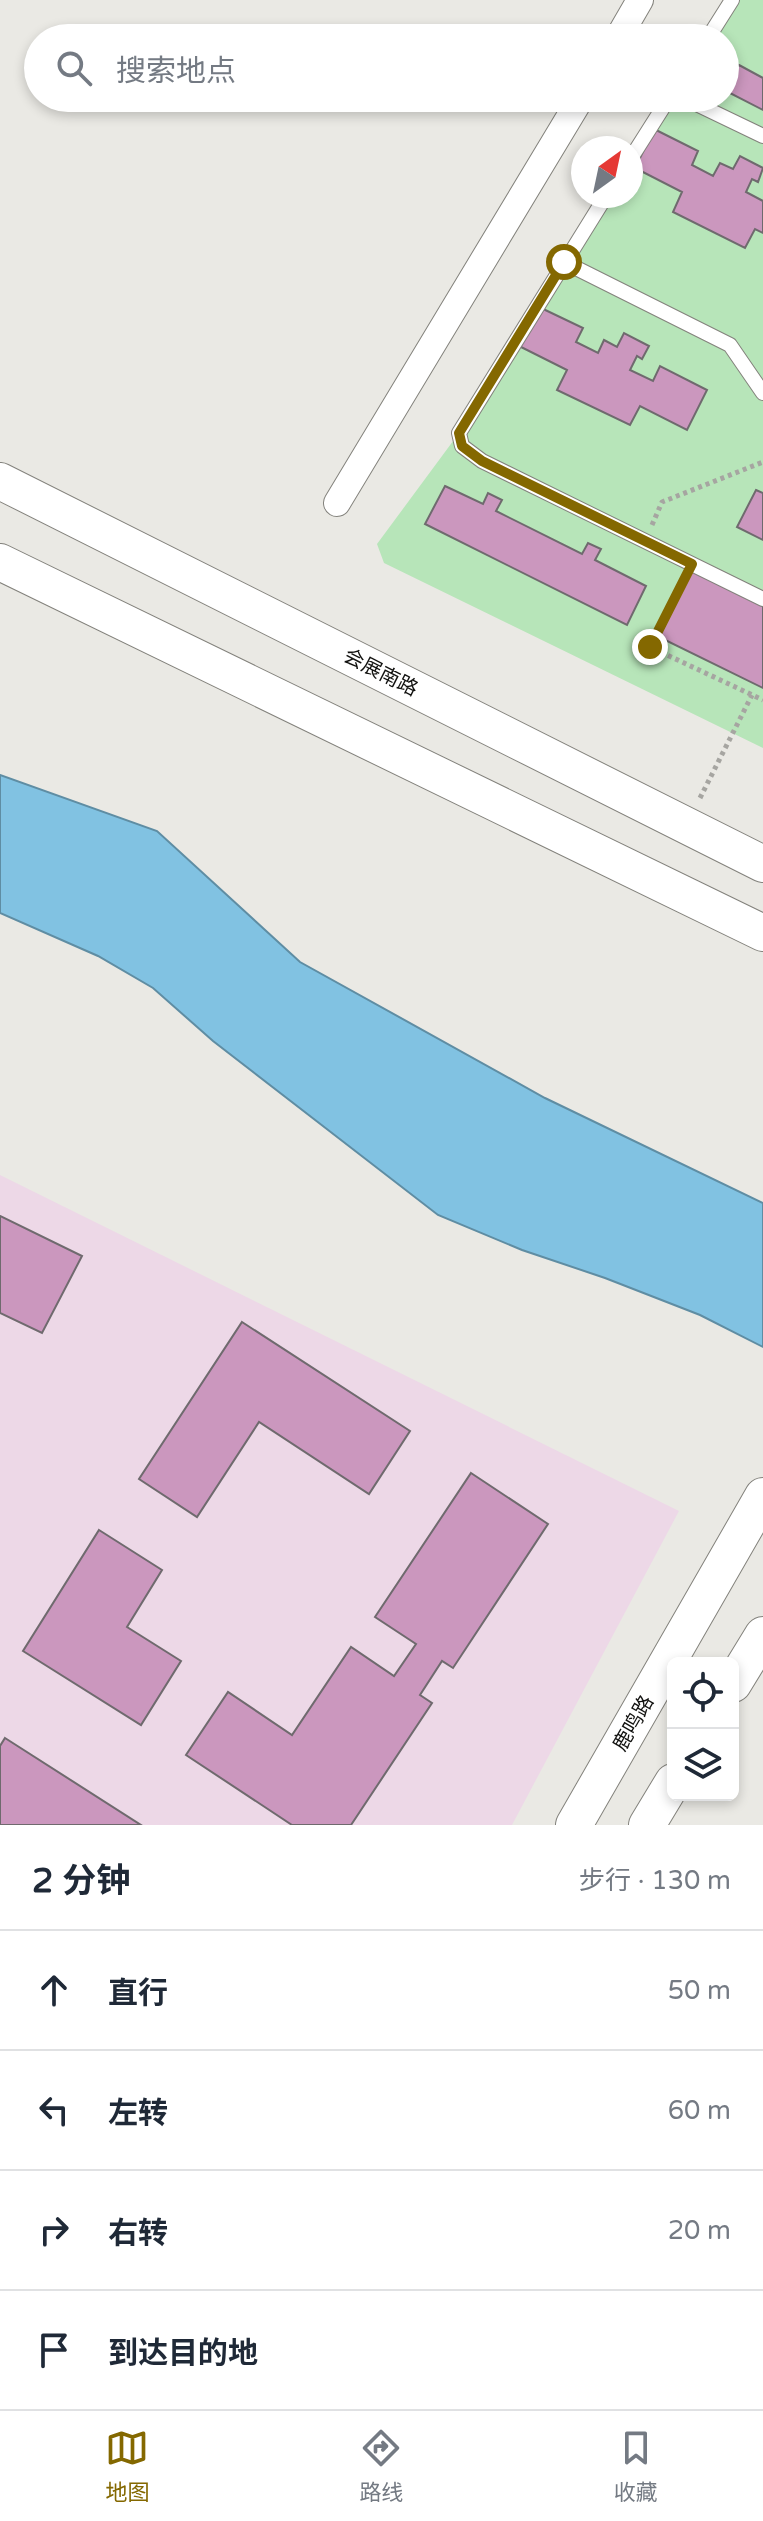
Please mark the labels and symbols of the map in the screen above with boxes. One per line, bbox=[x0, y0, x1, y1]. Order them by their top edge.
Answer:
north arrow bbox=[571, 136, 643, 208]
route start bbox=[546, 244, 582, 280]
route end bbox=[632, 629, 668, 665]
street label: 会展南路 bbox=[339, 644, 422, 702]
street label: 鹿鸣路 bbox=[608, 1692, 659, 1755]

